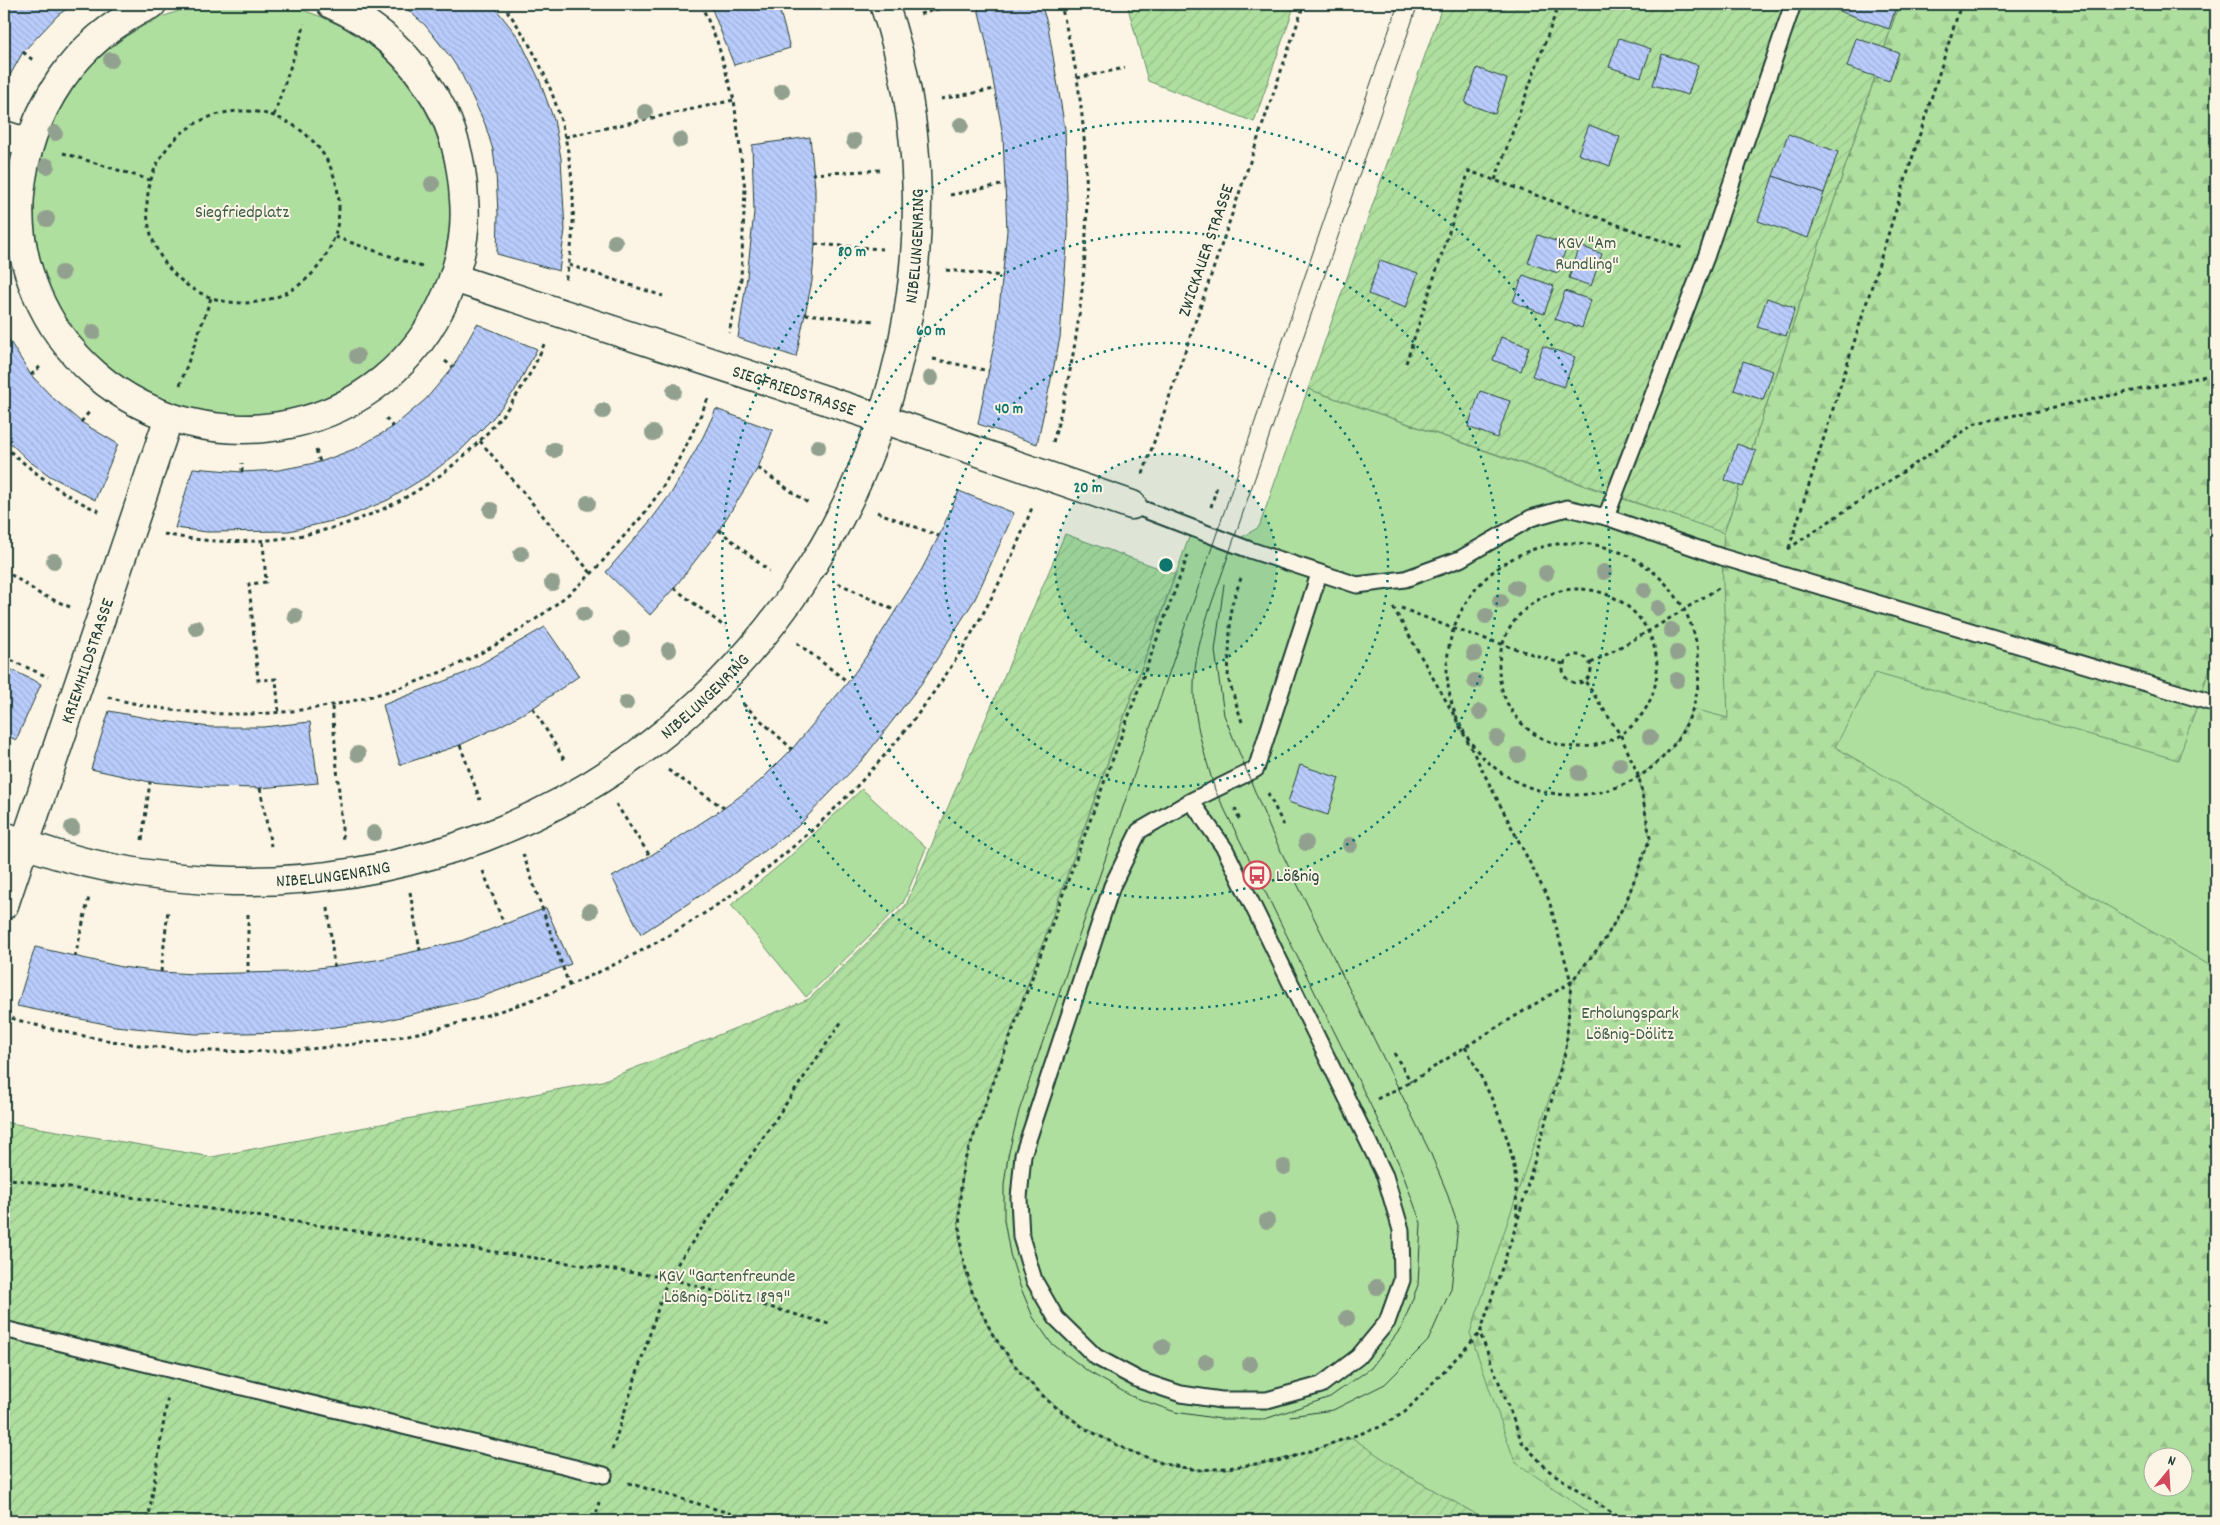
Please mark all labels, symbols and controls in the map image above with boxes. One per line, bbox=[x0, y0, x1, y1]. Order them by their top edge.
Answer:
street label: ZWICKAUER STRASSE bbox=[1173, 181, 1242, 320]
street label: NIBELUNGENRING bbox=[900, 188, 932, 305]
park label: Siegfriedplatz bbox=[195, 201, 289, 226]
park label: KGV "Am Rundling" bbox=[1555, 232, 1619, 278]
text: 80 m bbox=[838, 242, 866, 264]
text: 60 m bbox=[916, 321, 946, 343]
street label: SIEGFRIEDSTRASSE bbox=[728, 360, 858, 424]
text: 40 m bbox=[995, 399, 1023, 421]
text: 20 m bbox=[1074, 478, 1102, 500]
centre of rings bbox=[1157, 556, 1175, 574]
street label: KRIEMHILDSTRASSE bbox=[56, 595, 122, 727]
street label: NIBELUNGENRING bbox=[656, 649, 757, 746]
street label: NIBELUNGENRING bbox=[275, 856, 393, 895]
bus stop icon: Lößnig bbox=[1242, 860, 1272, 890]
place label: Lößnig bbox=[1276, 865, 1320, 890]
park label: Erholungspark Lößnig-Dölitz bbox=[1581, 1002, 1679, 1048]
park label: KGV "Gartenfreunde Lößnig-Dölitz 1899" bbox=[658, 1265, 796, 1311]
north arrow bbox=[2142, 1448, 2192, 1498]
text: N bbox=[2165, 1451, 2178, 1472]

